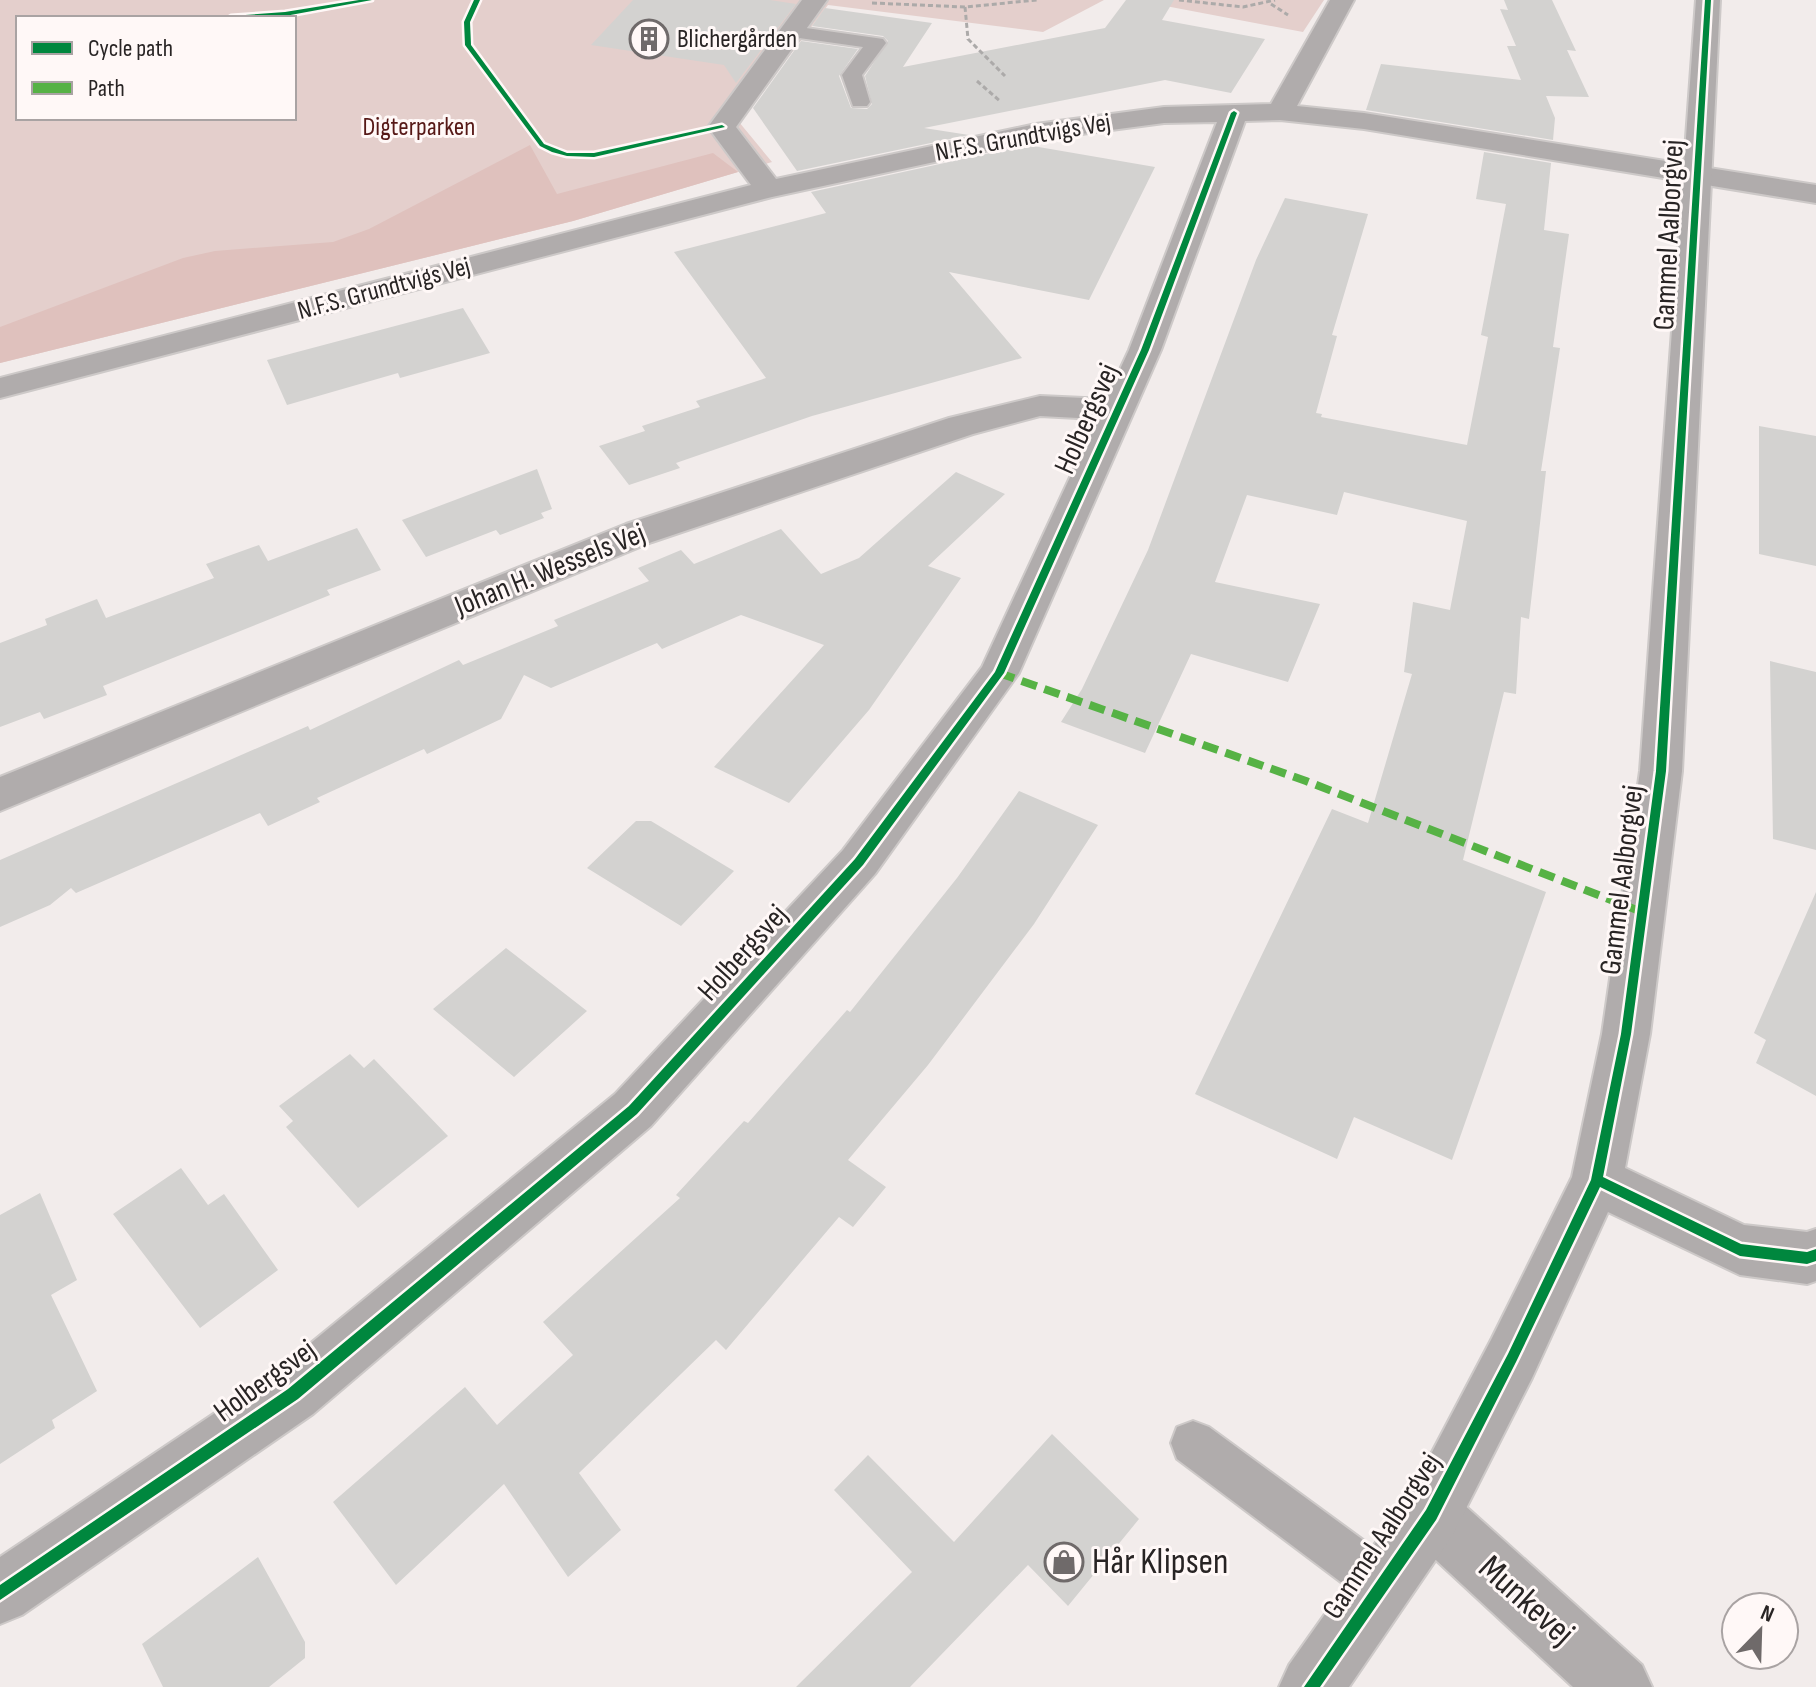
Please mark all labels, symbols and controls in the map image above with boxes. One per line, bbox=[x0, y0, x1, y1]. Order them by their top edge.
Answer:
legend bbox=[16, 16, 296, 120]
building icon: Blichergården bbox=[628, 18, 670, 60]
place label: Blichergården bbox=[677, 24, 797, 55]
text: Cycle path bbox=[88, 34, 173, 63]
text: Path bbox=[88, 74, 125, 103]
street label: N.F.S. Grundtvigs Vej bbox=[933, 107, 1113, 169]
park label: Digterparken bbox=[363, 112, 475, 143]
street label: Gammel Aalborgvej bbox=[1646, 139, 1692, 331]
street label: N.F.S. Grundtvigs Vej bbox=[294, 251, 474, 327]
street label: Holbergsvej bbox=[1047, 358, 1127, 480]
street label: Johan H. Wessels Vej bbox=[449, 516, 650, 625]
street label: Gammel Aalborgvej bbox=[1593, 783, 1651, 977]
street label: Holbergsvej bbox=[690, 897, 796, 1009]
street label: Holbergsvej bbox=[207, 1332, 323, 1430]
street label: Gammel Aalborgvej bbox=[1315, 1446, 1449, 1626]
shop icon: Hår Klipsen bbox=[1043, 1541, 1085, 1583]
place label: Hår Klipsen bbox=[1092, 1541, 1228, 1584]
street label: Munkevej bbox=[1469, 1547, 1583, 1655]
north arrow bbox=[1720, 1591, 1800, 1671]
text: N bbox=[1757, 1599, 1778, 1629]

